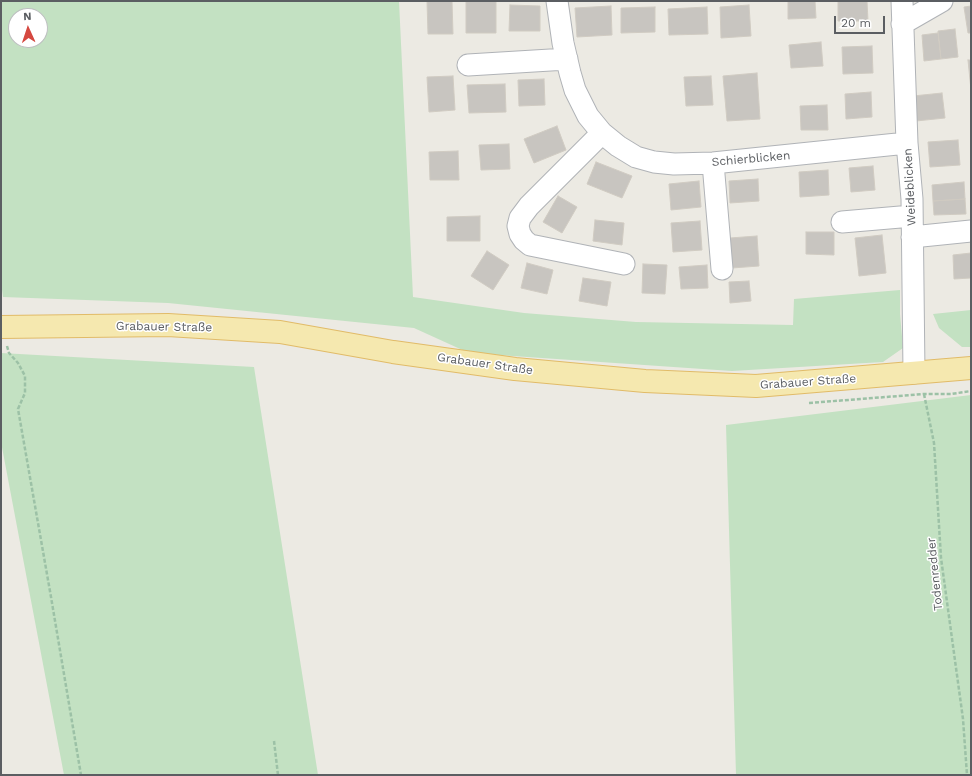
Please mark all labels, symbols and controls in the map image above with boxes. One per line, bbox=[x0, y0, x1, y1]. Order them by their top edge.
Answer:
north arrow bbox=[8, 8, 48, 48]
scale bar bbox=[836, 8, 887, 34]
text: N bbox=[23, 10, 32, 23]
text: 20 m bbox=[841, 16, 871, 30]
street label: Schierblicken bbox=[711, 148, 791, 170]
street label: Weideblicken bbox=[901, 148, 919, 226]
street label: Grabauer Straße bbox=[116, 319, 212, 335]
street label: Grabauer Straße bbox=[436, 350, 534, 378]
street label: Grabauer Straße bbox=[759, 371, 857, 393]
street label: Todenredder bbox=[924, 537, 946, 611]

